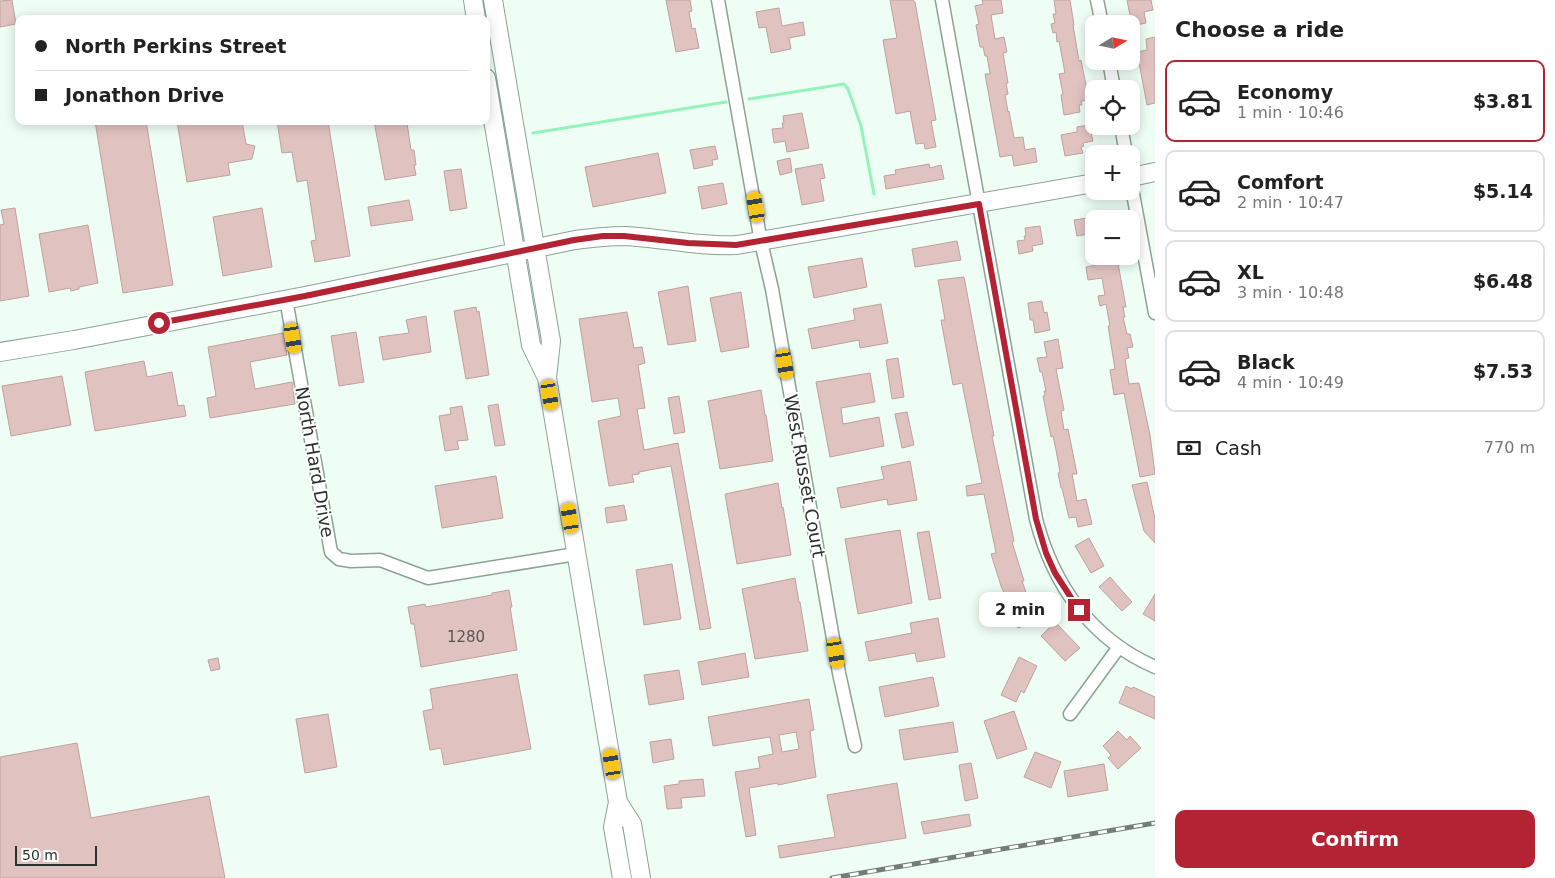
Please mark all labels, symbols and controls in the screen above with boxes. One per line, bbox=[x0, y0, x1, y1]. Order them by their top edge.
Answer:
north arrow bbox=[1085, 15, 1140, 70]
map controls bbox=[1085, 15, 1140, 265]
text: Choose a ride bbox=[1175, 17, 1344, 42]
text: North Perkins Street bbox=[65, 35, 286, 57]
icon: car bbox=[1177, 79, 1222, 124]
button: locate bbox=[1085, 80, 1140, 135]
text: Economy bbox=[1237, 81, 1333, 103]
text: Jonathon Drive bbox=[65, 84, 224, 106]
text: $3.81 bbox=[1473, 90, 1533, 112]
text: 1 min · 10:46 bbox=[1237, 103, 1344, 122]
button: + bbox=[1085, 145, 1140, 200]
icon: car bbox=[1177, 169, 1222, 214]
text: Comfort bbox=[1237, 171, 1324, 193]
text: $5.14 bbox=[1473, 180, 1533, 202]
car bbox=[746, 191, 765, 223]
text: 2 min · 10:47 bbox=[1237, 193, 1344, 212]
button: − bbox=[1085, 210, 1140, 265]
icon: car bbox=[1177, 259, 1222, 304]
text: XL bbox=[1237, 261, 1264, 283]
text: $6.48 bbox=[1473, 270, 1533, 292]
text: 3 min · 10:48 bbox=[1237, 283, 1344, 302]
route start bbox=[148, 312, 170, 334]
car bbox=[283, 322, 302, 354]
car bbox=[775, 348, 794, 380]
icon: car bbox=[1177, 349, 1222, 394]
text: Black bbox=[1237, 351, 1295, 373]
text: $7.53 bbox=[1473, 360, 1533, 382]
text: 4 min · 10:49 bbox=[1237, 373, 1344, 392]
car bbox=[540, 379, 559, 411]
street label: North Hard Drive bbox=[291, 385, 339, 539]
street label: West Russet Court bbox=[780, 393, 830, 559]
icon: cash bbox=[1175, 434, 1203, 462]
text: Cash bbox=[1215, 437, 1262, 459]
text: 770 m bbox=[1484, 438, 1535, 457]
car bbox=[560, 502, 579, 534]
callout: 2 min bbox=[979, 592, 1062, 628]
route end bbox=[1068, 599, 1090, 621]
text: 2 min bbox=[995, 600, 1045, 619]
house number: 1280 bbox=[447, 628, 485, 646]
car bbox=[826, 637, 845, 669]
car bbox=[602, 748, 621, 780]
button: Confirm bbox=[1175, 810, 1535, 868]
scale bar bbox=[15, 843, 98, 866]
text: 50 m bbox=[22, 847, 58, 863]

